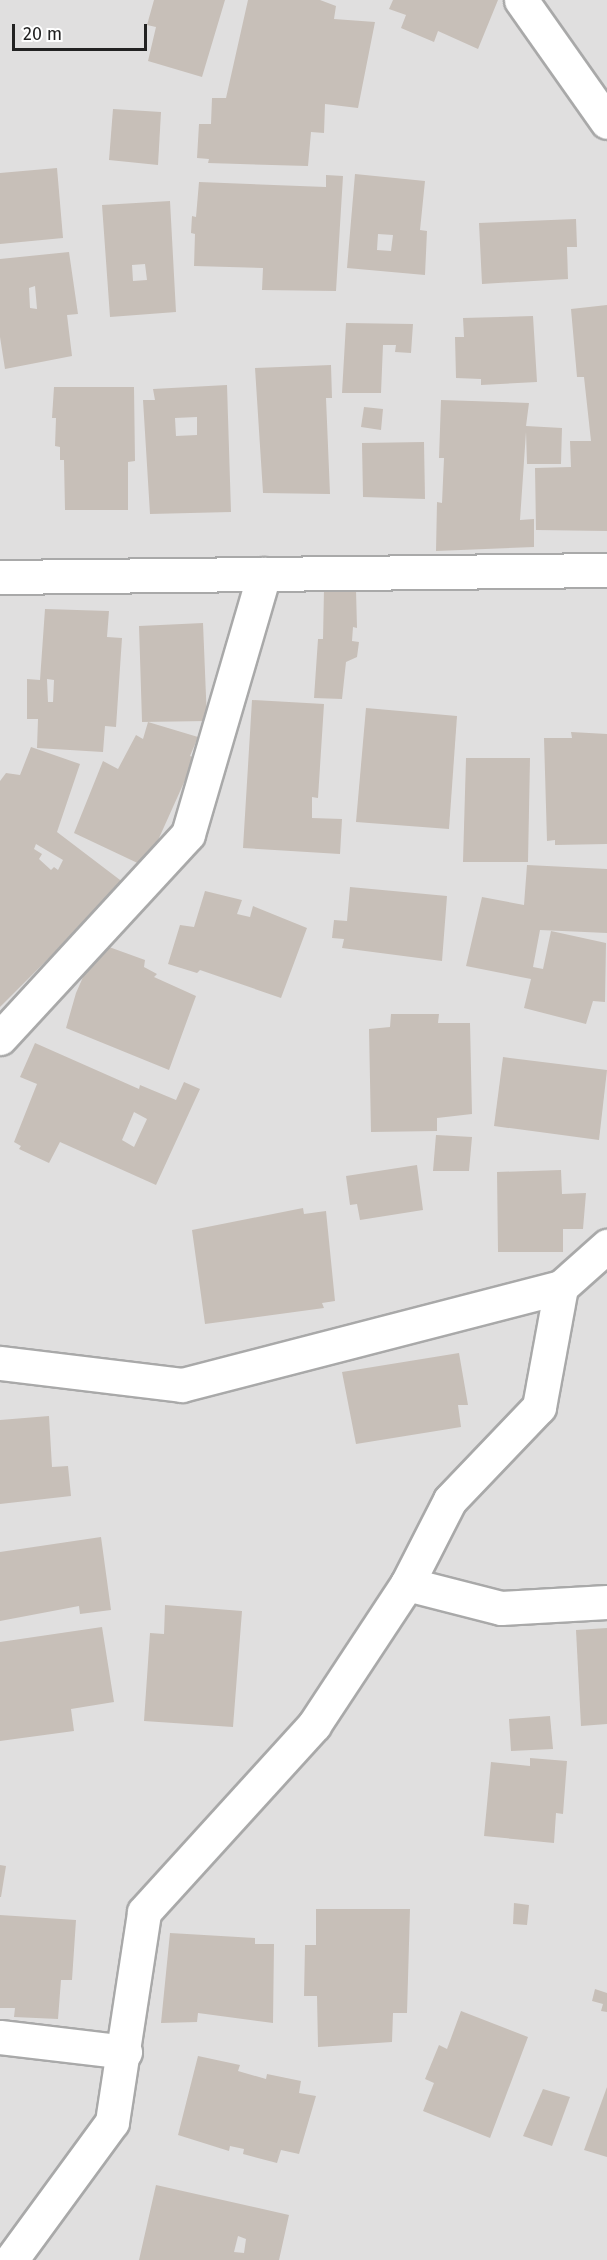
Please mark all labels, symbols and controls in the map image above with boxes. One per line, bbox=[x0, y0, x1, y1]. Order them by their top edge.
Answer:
scale bar bbox=[15, 12, 150, 50]
text: 20 m bbox=[23, 23, 62, 45]

